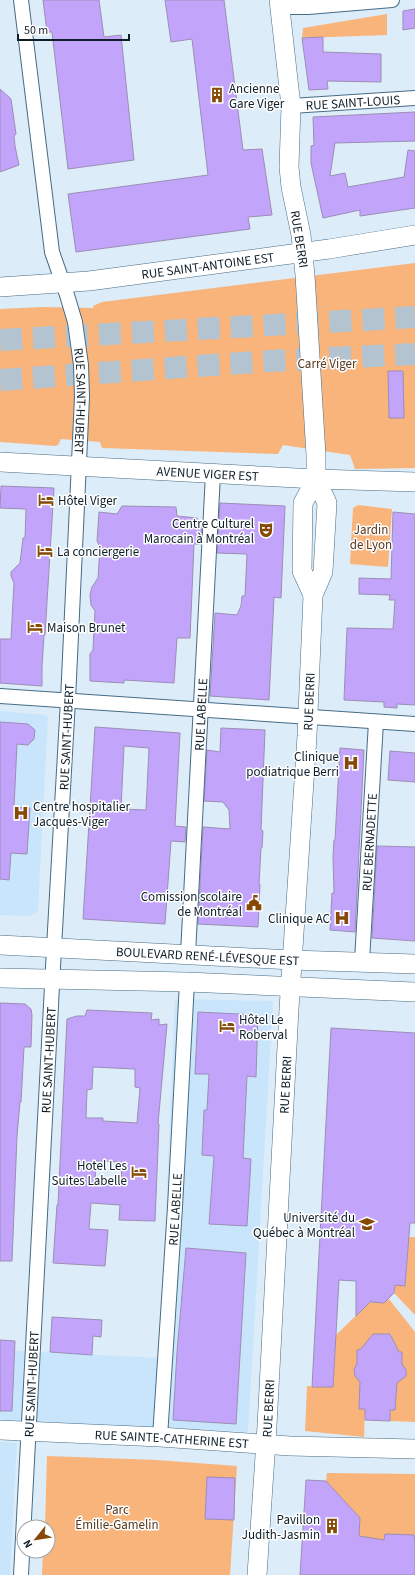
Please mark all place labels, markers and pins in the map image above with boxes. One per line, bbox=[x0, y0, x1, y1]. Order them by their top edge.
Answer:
place label: Ancienne Gare Viger bbox=[229, 80, 285, 113]
building icon: Ancienne Gare Viger bbox=[208, 86, 226, 104]
hotel icon: Hôtel Viger bbox=[37, 491, 55, 509]
place label: Hôtel Viger bbox=[58, 492, 118, 510]
place label: Centre Culturel Marocain à Montréal bbox=[144, 515, 254, 548]
theatre icon: Centre Culturel Marocain à Montréal bbox=[257, 521, 275, 539]
hotel icon: La conciergerie bbox=[36, 542, 54, 560]
place label: La conciergerie bbox=[57, 543, 139, 561]
hotel icon: Maison Brunet bbox=[26, 618, 44, 636]
place label: Maison Brunet bbox=[47, 619, 126, 637]
place label: Clinique podiatrique Berri bbox=[246, 748, 339, 781]
hospital icon: Clinique podiatrique Berri bbox=[342, 754, 360, 772]
place label: Centre hospitalier Jacques-Viger bbox=[33, 798, 130, 831]
hospital icon: Centre hospitalier Jacques-Viger bbox=[12, 804, 30, 822]
place label: Comission scolaire de Montréal bbox=[141, 888, 242, 921]
public building icon: Comission scolaire de Montréal bbox=[245, 894, 263, 912]
hospital icon: Clinique AC bbox=[333, 909, 351, 927]
place label: Clinique AC bbox=[268, 910, 330, 928]
place label: Hôtel Le Roberval bbox=[239, 1011, 287, 1044]
hotel icon: Hôtel Le Roberval bbox=[218, 1017, 236, 1035]
place label: Hotel Les Suites Labelle bbox=[51, 1157, 128, 1190]
hotel icon: Hotel Les Suites Labelle bbox=[130, 1163, 148, 1181]
place label: Université du Québec à Montréal bbox=[253, 1209, 355, 1242]
school or university icon: Université du Québec à Montréal bbox=[358, 1215, 376, 1233]
place label: Pavillon Judith-Jasmin bbox=[242, 1511, 320, 1544]
building icon: Pavillon Judith-Jasmin bbox=[323, 1517, 341, 1535]

